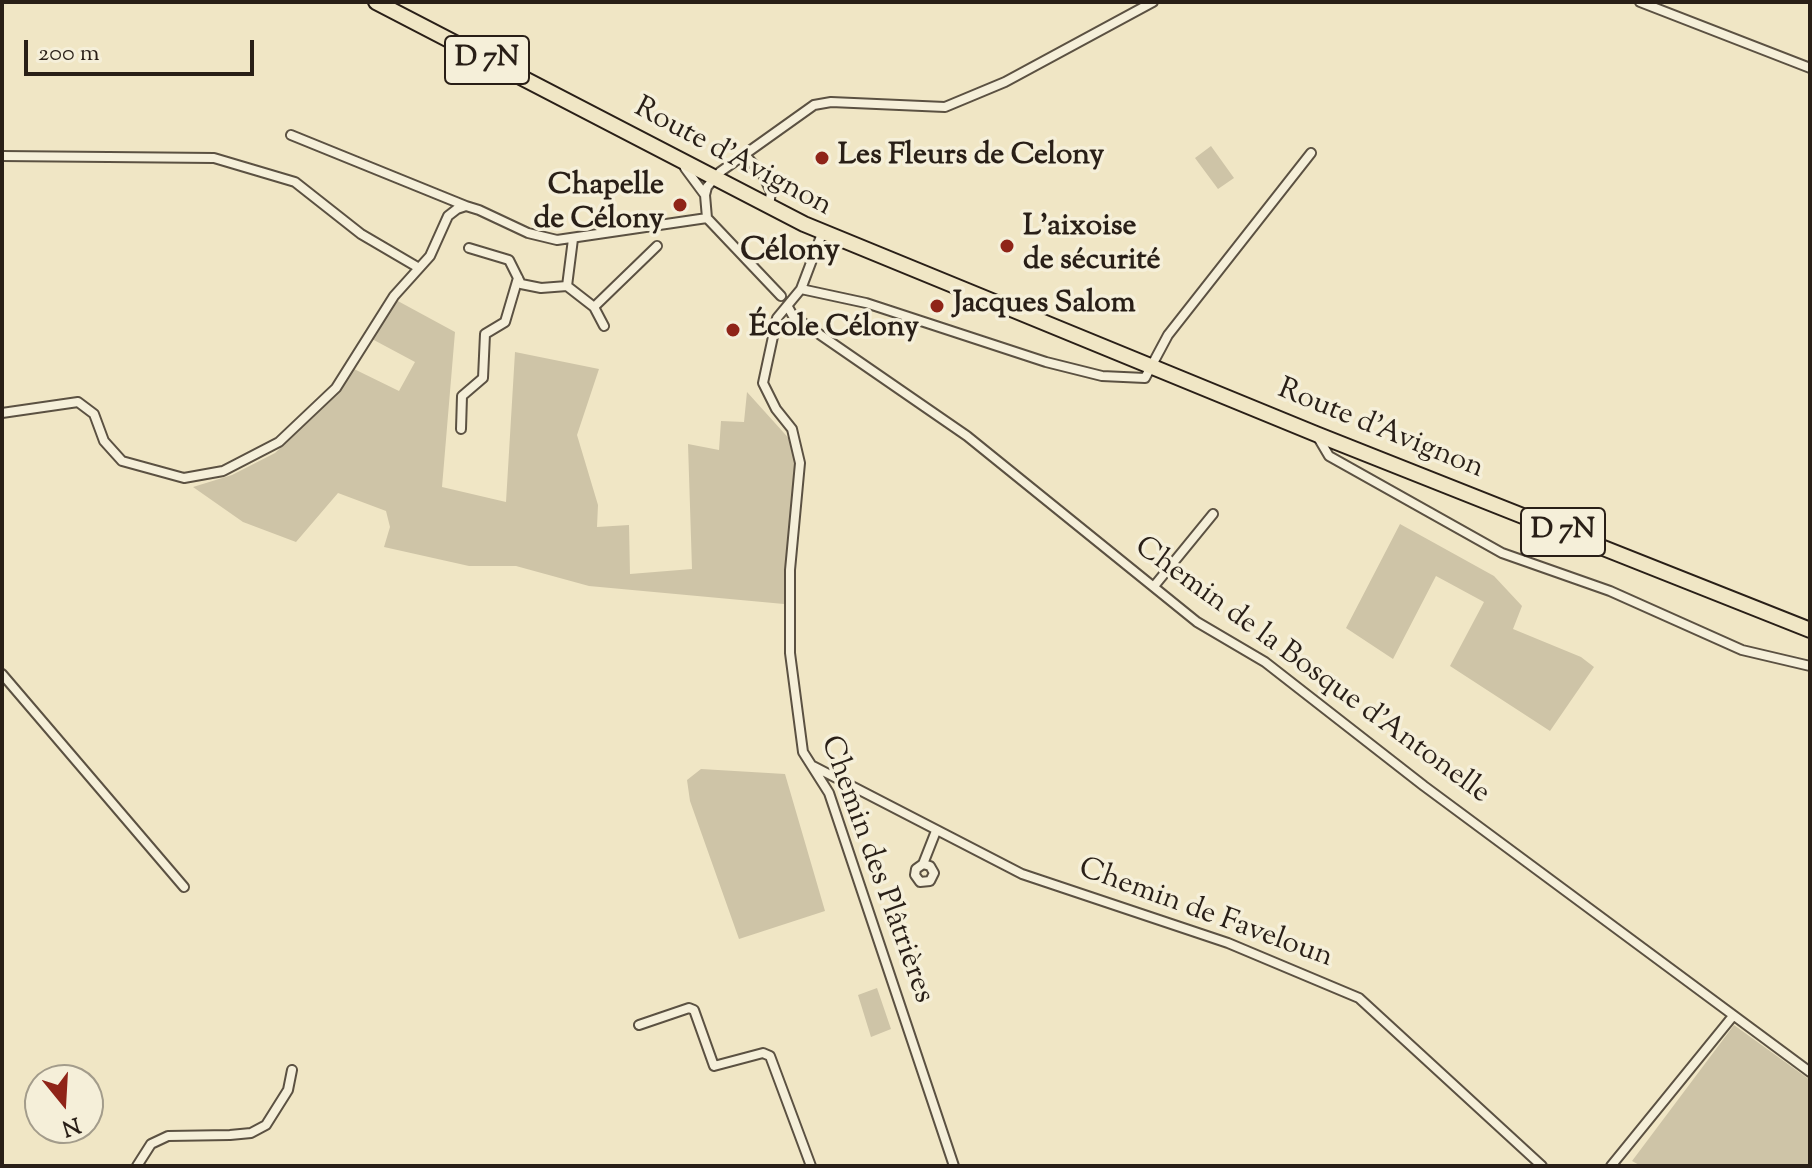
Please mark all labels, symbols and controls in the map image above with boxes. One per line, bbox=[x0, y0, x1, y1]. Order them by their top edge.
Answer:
scale bar bbox=[28, 24, 258, 74]
road number: D 7N bbox=[445, 36, 529, 84]
text: 200 m bbox=[38, 37, 100, 71]
street label: Route d'Avignon bbox=[627, 92, 837, 226]
place label: Les Fleurs de Celony bbox=[838, 140, 1104, 176]
marker: Les Fleurs de Celony bbox=[813, 149, 831, 167]
place label: Chapelle de Célony bbox=[534, 170, 664, 240]
marker: Chapelle de Célony bbox=[671, 196, 689, 214]
place label: L'aixoise de sécurité bbox=[1023, 211, 1160, 282]
district label: Célony bbox=[740, 235, 840, 273]
marker: L'aixoise de sécurité bbox=[998, 237, 1016, 255]
place label: Jacques Salom bbox=[953, 288, 1136, 324]
marker: Jacques Salom bbox=[928, 297, 946, 315]
place label: École Célony bbox=[749, 312, 919, 348]
marker: École Célony bbox=[724, 321, 742, 339]
street label: Route d'Avignon bbox=[1272, 373, 1488, 489]
road number: D 7N bbox=[1521, 508, 1605, 556]
street label: Chemin de la Bosque d'Antonelle bbox=[1126, 531, 1496, 813]
street label: Chemin des Plâtrières bbox=[810, 732, 940, 1008]
street label: Chemin de Faveloun bbox=[1073, 852, 1337, 978]
north arrow bbox=[24, 1064, 104, 1144]
text: N bbox=[58, 1107, 84, 1143]

